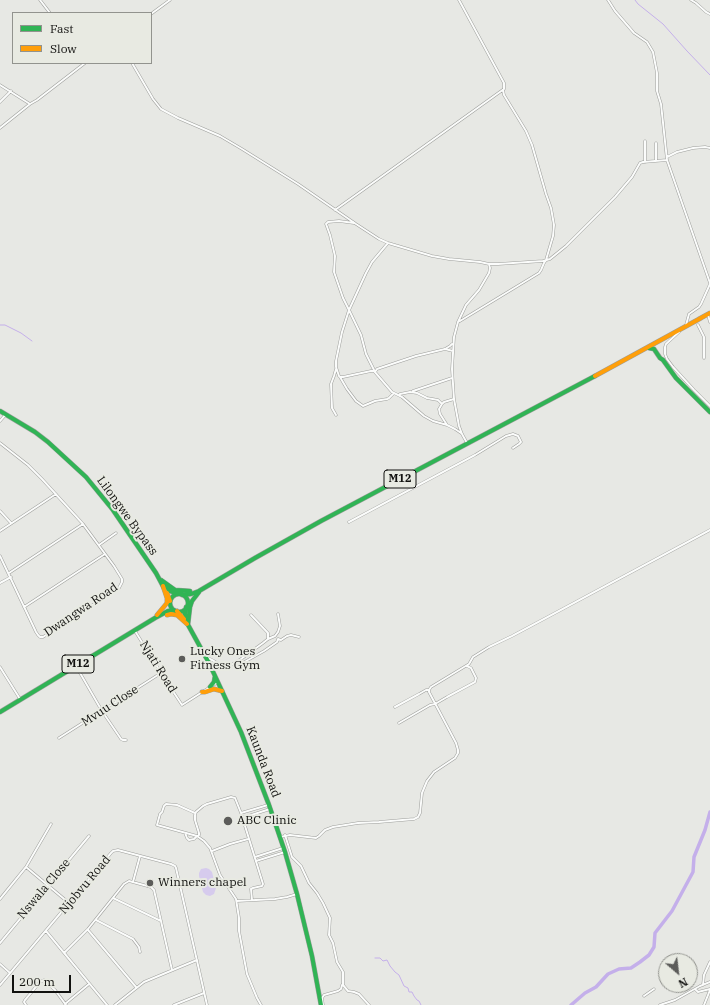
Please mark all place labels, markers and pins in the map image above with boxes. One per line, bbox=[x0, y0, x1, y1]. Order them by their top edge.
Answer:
place label: Lucky Ones Fitness Gym bbox=[190, 645, 260, 673]
marker: Lucky Ones Fitness Gym bbox=[177, 654, 187, 664]
place label: ABC Clinic bbox=[237, 814, 297, 828]
marker: ABC Clinic bbox=[222, 815, 234, 827]
place label: Winners chapel bbox=[158, 876, 247, 890]
marker: Winners chapel bbox=[145, 878, 155, 888]

